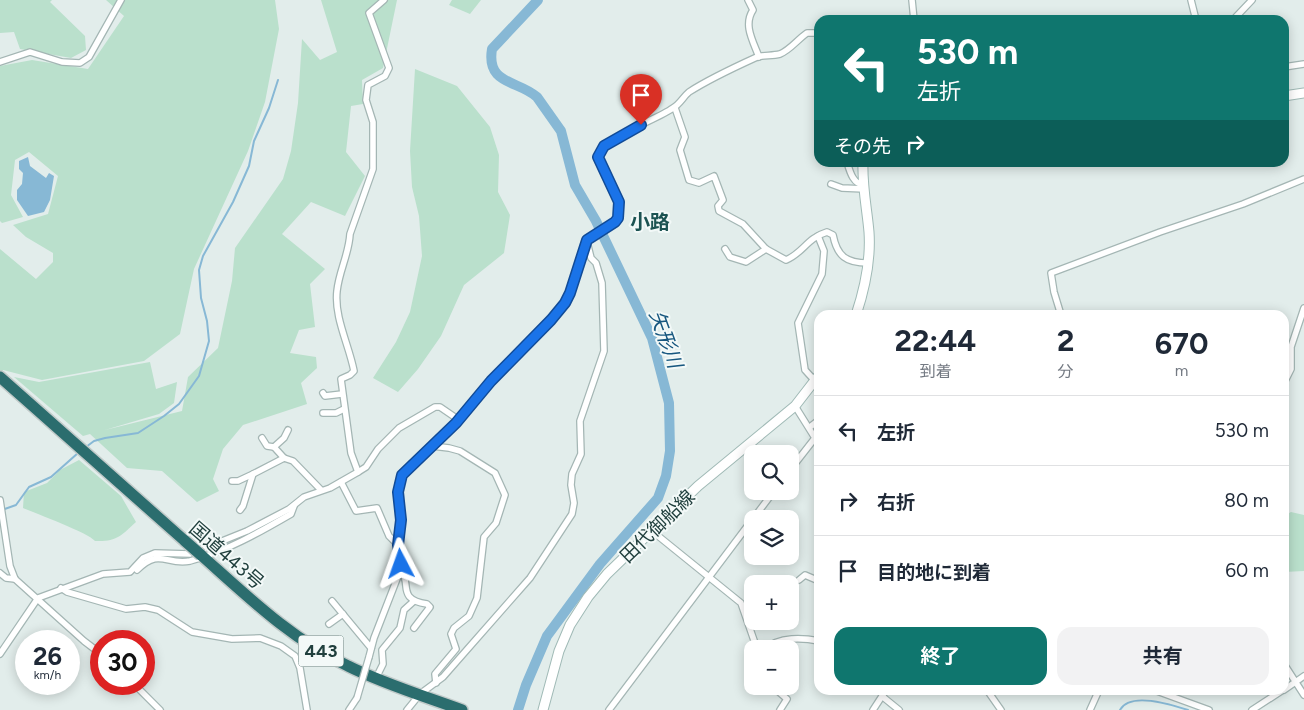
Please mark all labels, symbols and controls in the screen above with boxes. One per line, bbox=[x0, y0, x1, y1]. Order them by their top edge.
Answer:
text: 530 m bbox=[917, 31, 1018, 73]
icon: left bbox=[834, 35, 899, 100]
pin bbox=[620, 74, 662, 125]
text: 左折 bbox=[917, 78, 961, 105]
icon: arrive bbox=[627, 81, 655, 109]
icon: right bbox=[901, 130, 929, 158]
text: その先 bbox=[834, 135, 891, 158]
district label: 小路 bbox=[630, 210, 670, 234]
water label: 矢形川 bbox=[644, 307, 688, 373]
text: 22:44 bbox=[895, 322, 976, 359]
text: 2 bbox=[1057, 322, 1074, 359]
text: 670 bbox=[1155, 325, 1208, 362]
text: m bbox=[1175, 361, 1188, 380]
text: 到着 bbox=[919, 362, 951, 381]
text: 分 bbox=[1058, 362, 1074, 381]
icon: left bbox=[834, 417, 862, 445]
text: 530 m bbox=[1215, 419, 1269, 442]
text: 左折 bbox=[877, 421, 915, 444]
map controls bbox=[744, 445, 799, 695]
button: search bbox=[744, 445, 799, 500]
street label: 田代御船線 bbox=[615, 485, 700, 568]
icon: right bbox=[834, 487, 862, 515]
text: 80 m bbox=[1224, 489, 1269, 512]
text: 右折 bbox=[877, 491, 915, 514]
button: layers bbox=[744, 510, 799, 565]
street label: 国道443号 bbox=[185, 517, 269, 594]
position arrow bbox=[374, 537, 426, 589]
icon: arrive bbox=[834, 557, 862, 585]
text: 60 m bbox=[1225, 559, 1269, 582]
text: 目的地に到着 bbox=[877, 561, 991, 584]
button: + bbox=[744, 575, 799, 630]
button: 終了 bbox=[834, 627, 1047, 685]
button: 共有 bbox=[1057, 627, 1269, 685]
speed limit sign: 30 bbox=[90, 630, 155, 695]
road number: 443 bbox=[298, 636, 344, 666]
button: − bbox=[744, 640, 799, 695]
text: 26 bbox=[33, 641, 62, 671]
text: km/h bbox=[34, 668, 61, 682]

